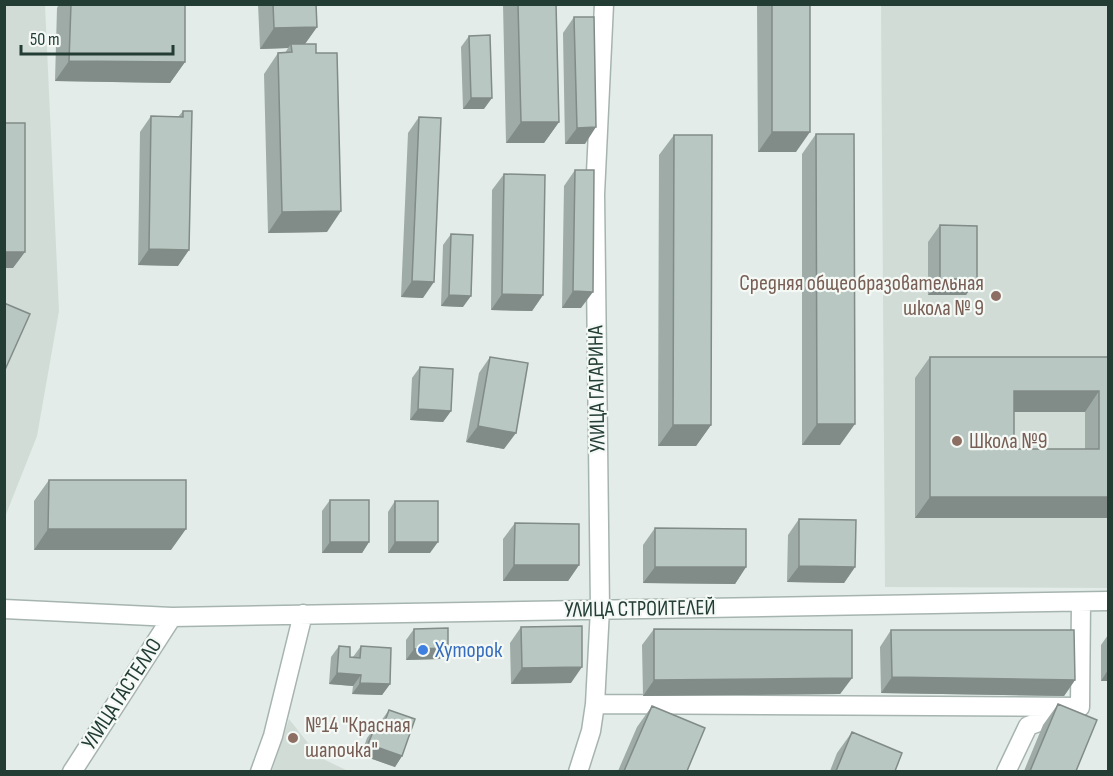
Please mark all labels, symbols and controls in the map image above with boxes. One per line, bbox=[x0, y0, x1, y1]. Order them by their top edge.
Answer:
scale bar bbox=[21, 18, 172, 56]
text: 50 m bbox=[30, 29, 60, 50]
place label: Средняя общеобразовательная школа № 9 bbox=[739, 270, 984, 322]
marker: Средняя общеобразовательная школа № 9 bbox=[989, 289, 1003, 303]
street label: УЛИЦА ГАГАРИНА bbox=[582, 325, 612, 453]
place label: Школа №9 bbox=[969, 428, 1048, 455]
marker: Школа №9 bbox=[950, 434, 964, 448]
street label: УЛИЦА СТРОИТЕЛЕЙ bbox=[564, 594, 716, 624]
street label: УЛИЦА ГАСТЕЛЛО bbox=[76, 633, 168, 755]
place label: Хуторок bbox=[434, 637, 503, 664]
marker: Хуторок bbox=[416, 643, 430, 657]
place label: №14 "Красная шапочка" bbox=[305, 712, 411, 764]
marker: №14 "Красная шапочка" bbox=[286, 731, 300, 745]

